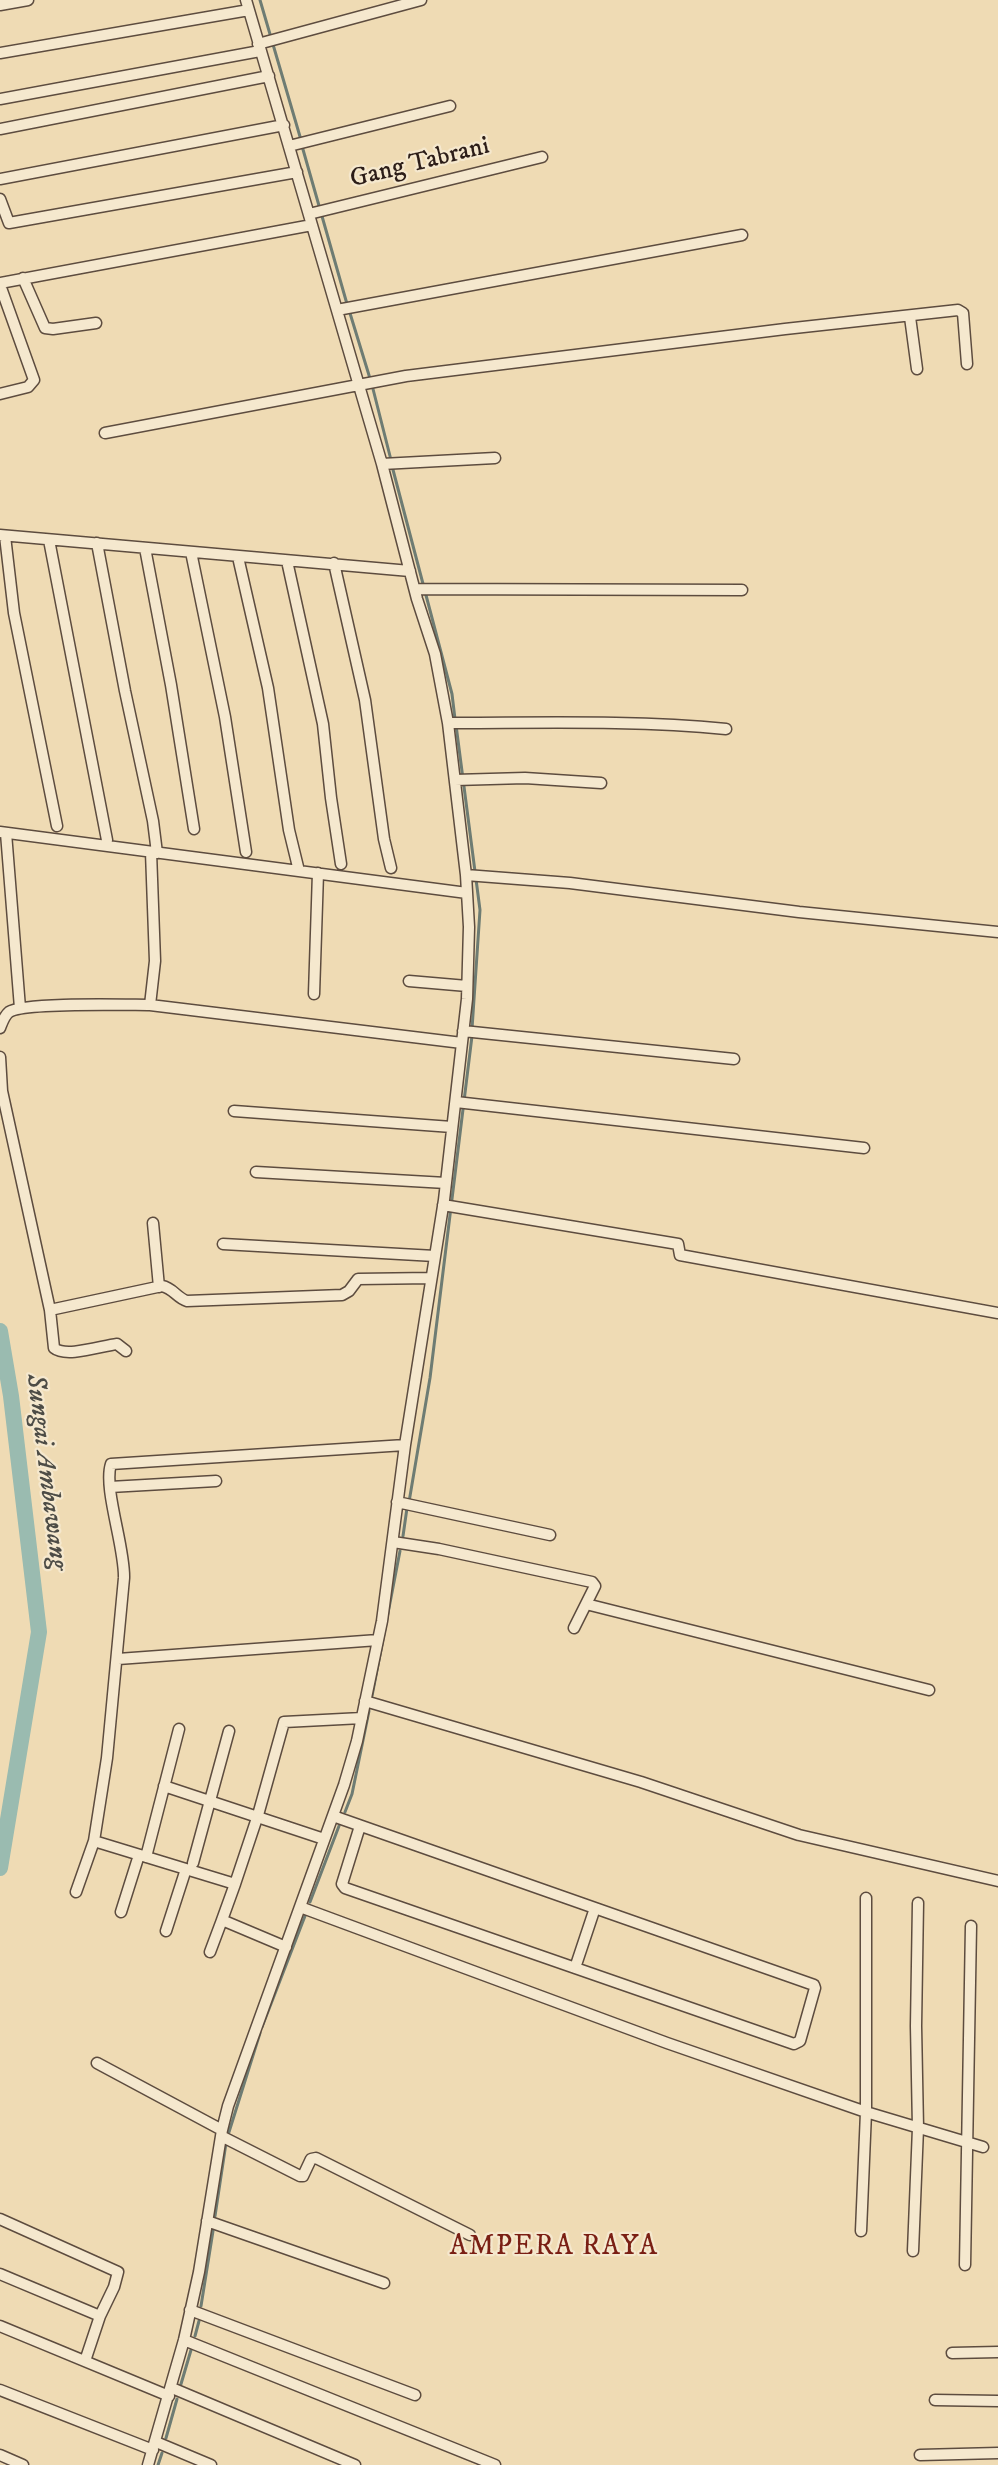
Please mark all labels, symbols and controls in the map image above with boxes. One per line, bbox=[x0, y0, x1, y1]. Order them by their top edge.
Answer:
street label: Gang Tabrani bbox=[347, 132, 493, 196]
water label: Sungai Ambawang bbox=[17, 1372, 73, 1572]
district label: AMPERA RAYA bbox=[449, 2231, 659, 2265]

